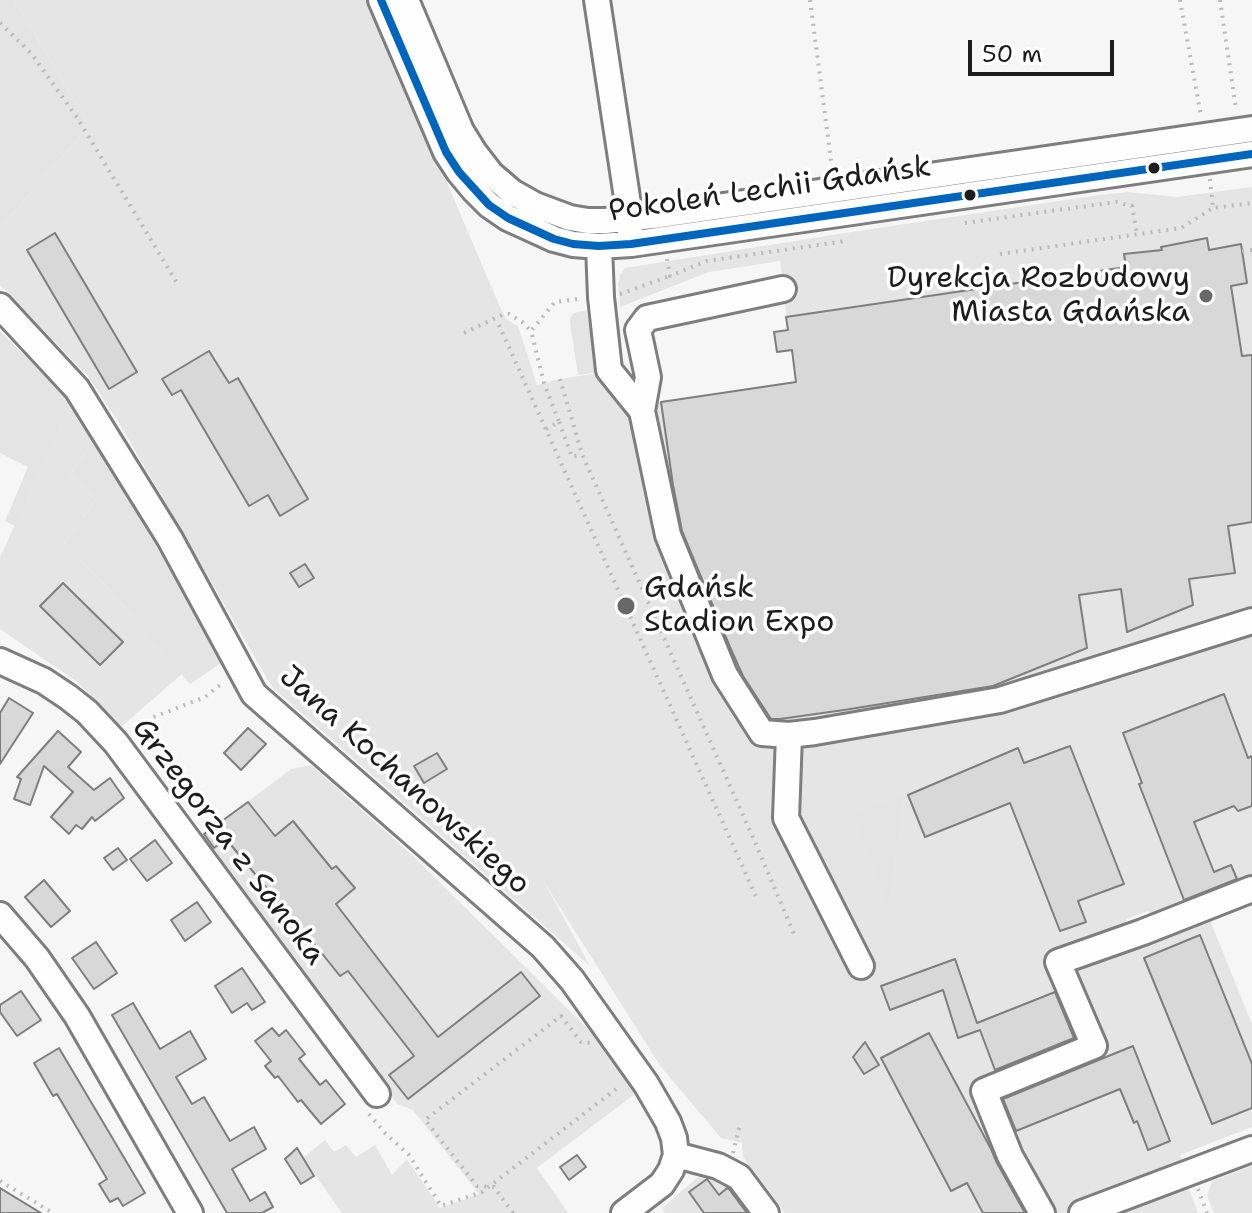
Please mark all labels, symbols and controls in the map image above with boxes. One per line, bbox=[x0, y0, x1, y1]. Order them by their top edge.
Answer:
scale bar bbox=[972, 24, 1118, 74]
text: 50 m bbox=[982, 38, 1042, 70]
street label: Pokoleń Lechii Gdańsk bbox=[607, 150, 933, 230]
unlabelled marker bbox=[1146, 160, 1162, 176]
unlabelled marker bbox=[962, 187, 978, 203]
place label: Dyrekcja Rozbudowy Miasta Gdańska bbox=[887, 261, 1190, 332]
marker: Dyrekcja Rozbudowy Miasta Gdańska bbox=[1197, 287, 1215, 305]
place label: Gdańsk Stadion Expo bbox=[644, 571, 834, 642]
marker: Gdańsk Stadion Expo bbox=[615, 595, 637, 617]
street label: Jana Kochanowskiego bbox=[271, 659, 537, 903]
street label: Grzegorza z Sanoka bbox=[124, 712, 332, 972]

